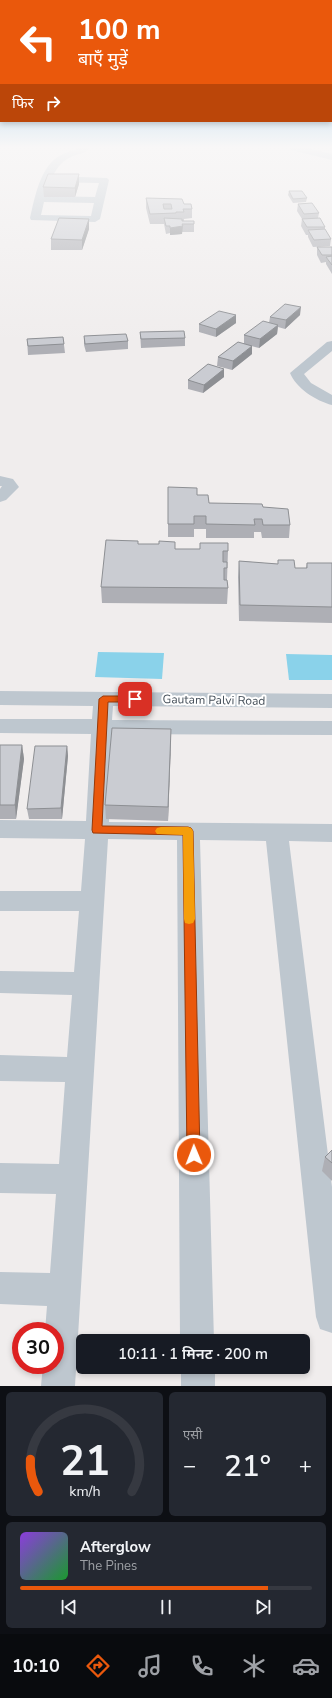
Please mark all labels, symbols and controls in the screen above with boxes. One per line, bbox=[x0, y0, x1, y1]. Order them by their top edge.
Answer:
text: 100 m bbox=[78, 11, 161, 49]
icon: left bbox=[12, 16, 64, 68]
text: बाएँ मुड़ें bbox=[78, 47, 128, 71]
icon: right bbox=[42, 92, 64, 114]
text: फिर bbox=[12, 93, 34, 113]
pin bbox=[118, 682, 152, 716]
icon: arrive bbox=[124, 688, 146, 710]
street label: Gautam Palvi Road bbox=[162, 691, 266, 709]
position arrow bbox=[173, 1134, 215, 1176]
speed limit sign: 30 bbox=[12, 1322, 64, 1374]
text: 10:11 · 1 मिनट · 200 m bbox=[118, 1344, 268, 1364]
text: एसी bbox=[183, 1426, 202, 1444]
text: 21 bbox=[60, 1433, 109, 1490]
text: 21° bbox=[224, 1446, 271, 1487]
text: − bbox=[183, 1451, 196, 1481]
text: + bbox=[299, 1451, 312, 1481]
text: km/h bbox=[69, 1482, 100, 1501]
text: Afterglow bbox=[80, 1537, 151, 1557]
text: The Pines bbox=[80, 1557, 137, 1575]
icon: previous bbox=[58, 1596, 80, 1618]
icon: pause bbox=[155, 1596, 177, 1618]
icon: next bbox=[252, 1596, 274, 1618]
icon: directions bbox=[84, 1652, 112, 1680]
icon: music bbox=[136, 1652, 164, 1680]
icon: phone bbox=[188, 1652, 216, 1680]
icon: climate bbox=[240, 1652, 268, 1680]
icon: car bbox=[292, 1652, 320, 1680]
text: 10:10 bbox=[12, 1654, 60, 1678]

